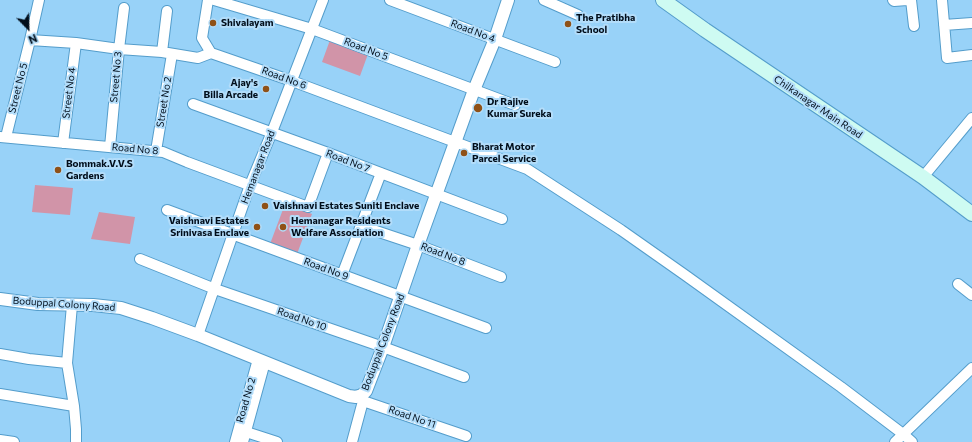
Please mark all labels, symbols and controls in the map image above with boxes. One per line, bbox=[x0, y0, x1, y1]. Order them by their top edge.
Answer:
north arrow bbox=[8, 8, 48, 48]
place label: The Pratibha School bbox=[576, 12, 635, 36]
place label: Shivalayam bbox=[221, 17, 273, 29]
street label: Road No 4 bbox=[449, 17, 497, 45]
marker: Shivalayam bbox=[208, 18, 218, 28]
marker: The Pratibha School bbox=[563, 19, 573, 29]
text: N bbox=[27, 32, 39, 47]
street label: Road No 5 bbox=[342, 35, 390, 63]
street label: Street No 3 bbox=[108, 51, 124, 103]
street label: Street No 5 bbox=[6, 62, 30, 114]
street label: Road No 6 bbox=[260, 64, 308, 92]
street label: Street No 4 bbox=[60, 67, 78, 119]
street label: Chilkanagar Main Road bbox=[772, 73, 864, 141]
street label: Street No 2 bbox=[154, 76, 174, 128]
place label: Ajay's Billa Arcade bbox=[204, 77, 258, 100]
marker: Ajay's Billa Arcade bbox=[261, 84, 271, 94]
place label: Dr Rajive Kumar Sureka bbox=[487, 96, 552, 120]
marker: Dr Rajive Kumar Sureka bbox=[472, 102, 484, 114]
street label: Hemanagar Road bbox=[239, 129, 277, 205]
street label: Road No 8 bbox=[111, 141, 159, 157]
place label: Bharat Motor Parcel Service bbox=[472, 141, 536, 164]
street label: Road No 7 bbox=[324, 147, 372, 175]
marker: Bharat Motor Parcel Service bbox=[459, 148, 469, 158]
place label: Bommak.V.V.S Gardens bbox=[66, 158, 133, 182]
marker: Bommak.V.V.S Gardens bbox=[53, 165, 63, 175]
place label: Vaishnavi Estates Suniti Enclave bbox=[273, 200, 419, 212]
marker: Vaishnavi Estates Suniti Enclave bbox=[260, 201, 270, 211]
place label: Vaishnavi Estates Srinivasa Enclave bbox=[169, 215, 249, 238]
place label: Hemanagar Residents Welfare Association bbox=[291, 215, 391, 238]
marker: Vaishnavi Estates Srinivasa Enclave bbox=[252, 222, 262, 232]
marker: Hemanagar Residents Welfare Association bbox=[278, 222, 288, 232]
street label: Road No 8 bbox=[419, 240, 467, 268]
street label: Road No 9 bbox=[302, 255, 350, 283]
street label: Boduppal Colony Road bbox=[359, 292, 407, 392]
street label: Boduppal Colony Road bbox=[12, 294, 116, 314]
street label: Road No 10 bbox=[276, 305, 328, 333]
street label: Road No 2 bbox=[234, 376, 258, 424]
street label: Road No 11 bbox=[387, 403, 437, 431]

